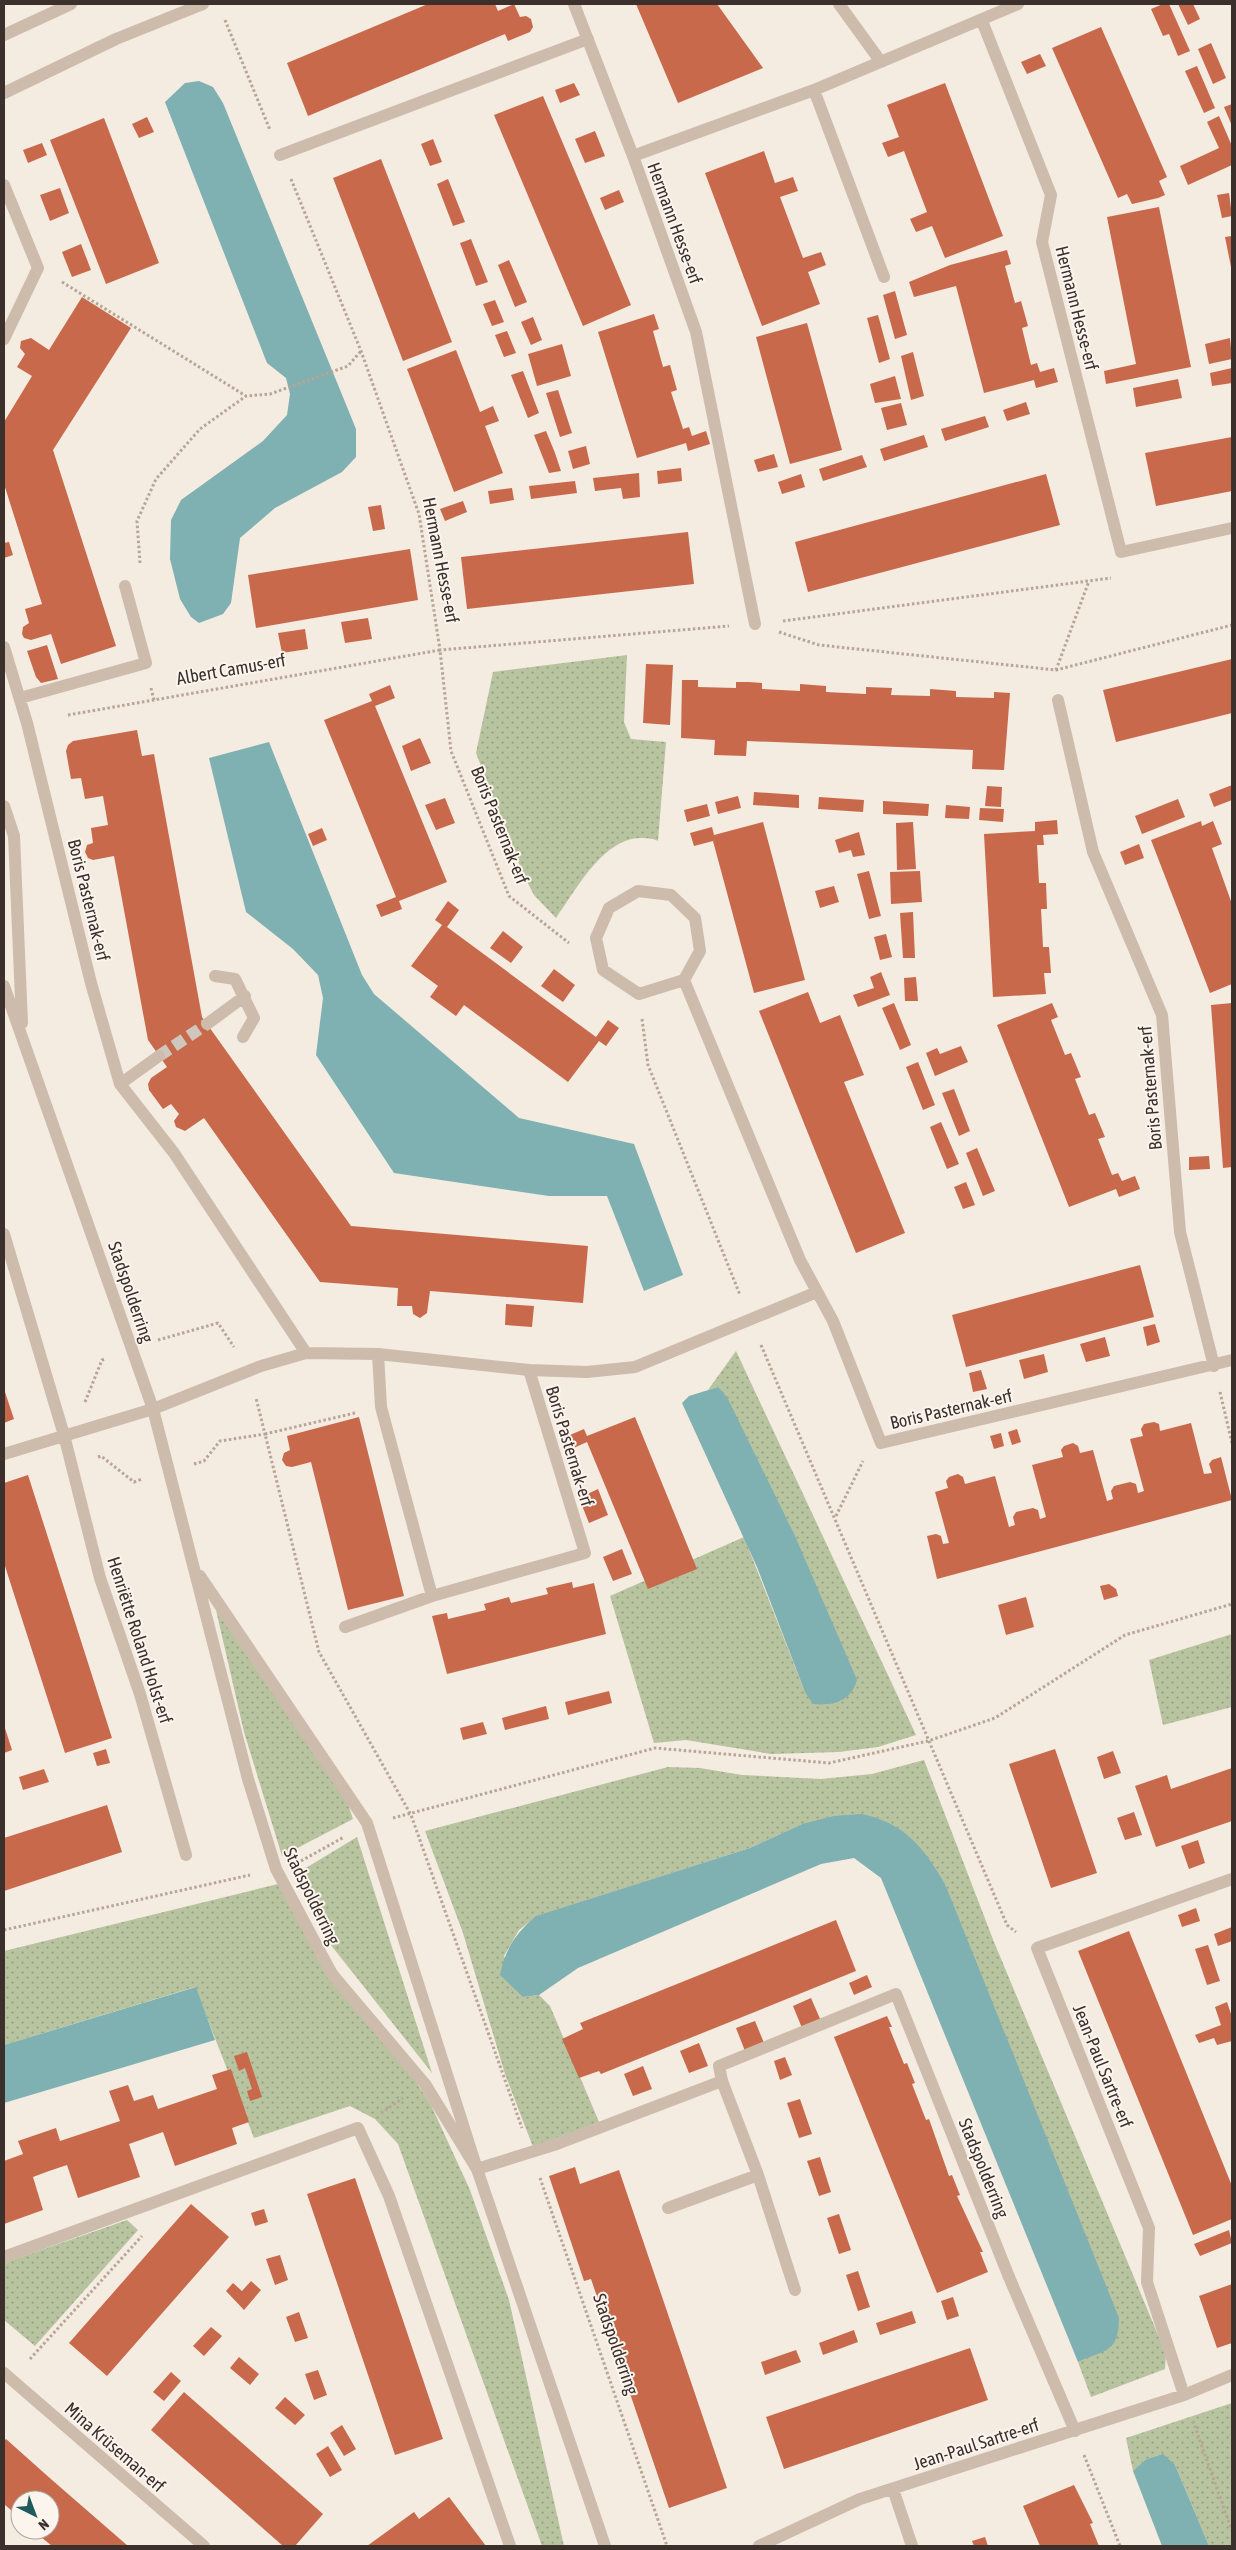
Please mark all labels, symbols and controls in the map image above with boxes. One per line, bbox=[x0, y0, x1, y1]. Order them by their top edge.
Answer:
street label: Hermann Hesse-erf bbox=[643, 160, 707, 287]
street label: Hermann Hesse-erf bbox=[1051, 244, 1103, 372]
street label: Hermann Hesse-erf bbox=[419, 495, 463, 625]
street label: Albert Camus-erf bbox=[175, 649, 287, 689]
street label: Boris Pasternak-erf bbox=[467, 763, 533, 887]
street label: Boris Pasternak-erf bbox=[64, 837, 114, 963]
street label: Boris Pasternak-erf bbox=[1134, 1025, 1166, 1151]
street label: Stadspolderring bbox=[104, 1239, 158, 1346]
street label: Boris Pasternak-erf bbox=[542, 1383, 598, 1509]
street label: Boris Pasternak-erf bbox=[888, 1385, 1014, 1433]
street label: Henriëtte Roland Holst-erf bbox=[103, 1554, 177, 1726]
street label: Stadspolderring bbox=[279, 1844, 345, 1948]
street label: Jean-Paul Sartre-erf bbox=[1069, 2001, 1137, 2131]
street label: Stadspolderring bbox=[955, 2115, 1014, 2221]
street label: Stadspolderring bbox=[589, 2291, 643, 2398]
street label: Mina Krüseman-erf bbox=[61, 2398, 169, 2496]
street label: Jean-Paul Sartre-erf bbox=[911, 2414, 1041, 2474]
north arrow bbox=[10, 2490, 60, 2540]
text: N bbox=[35, 2516, 52, 2533]

